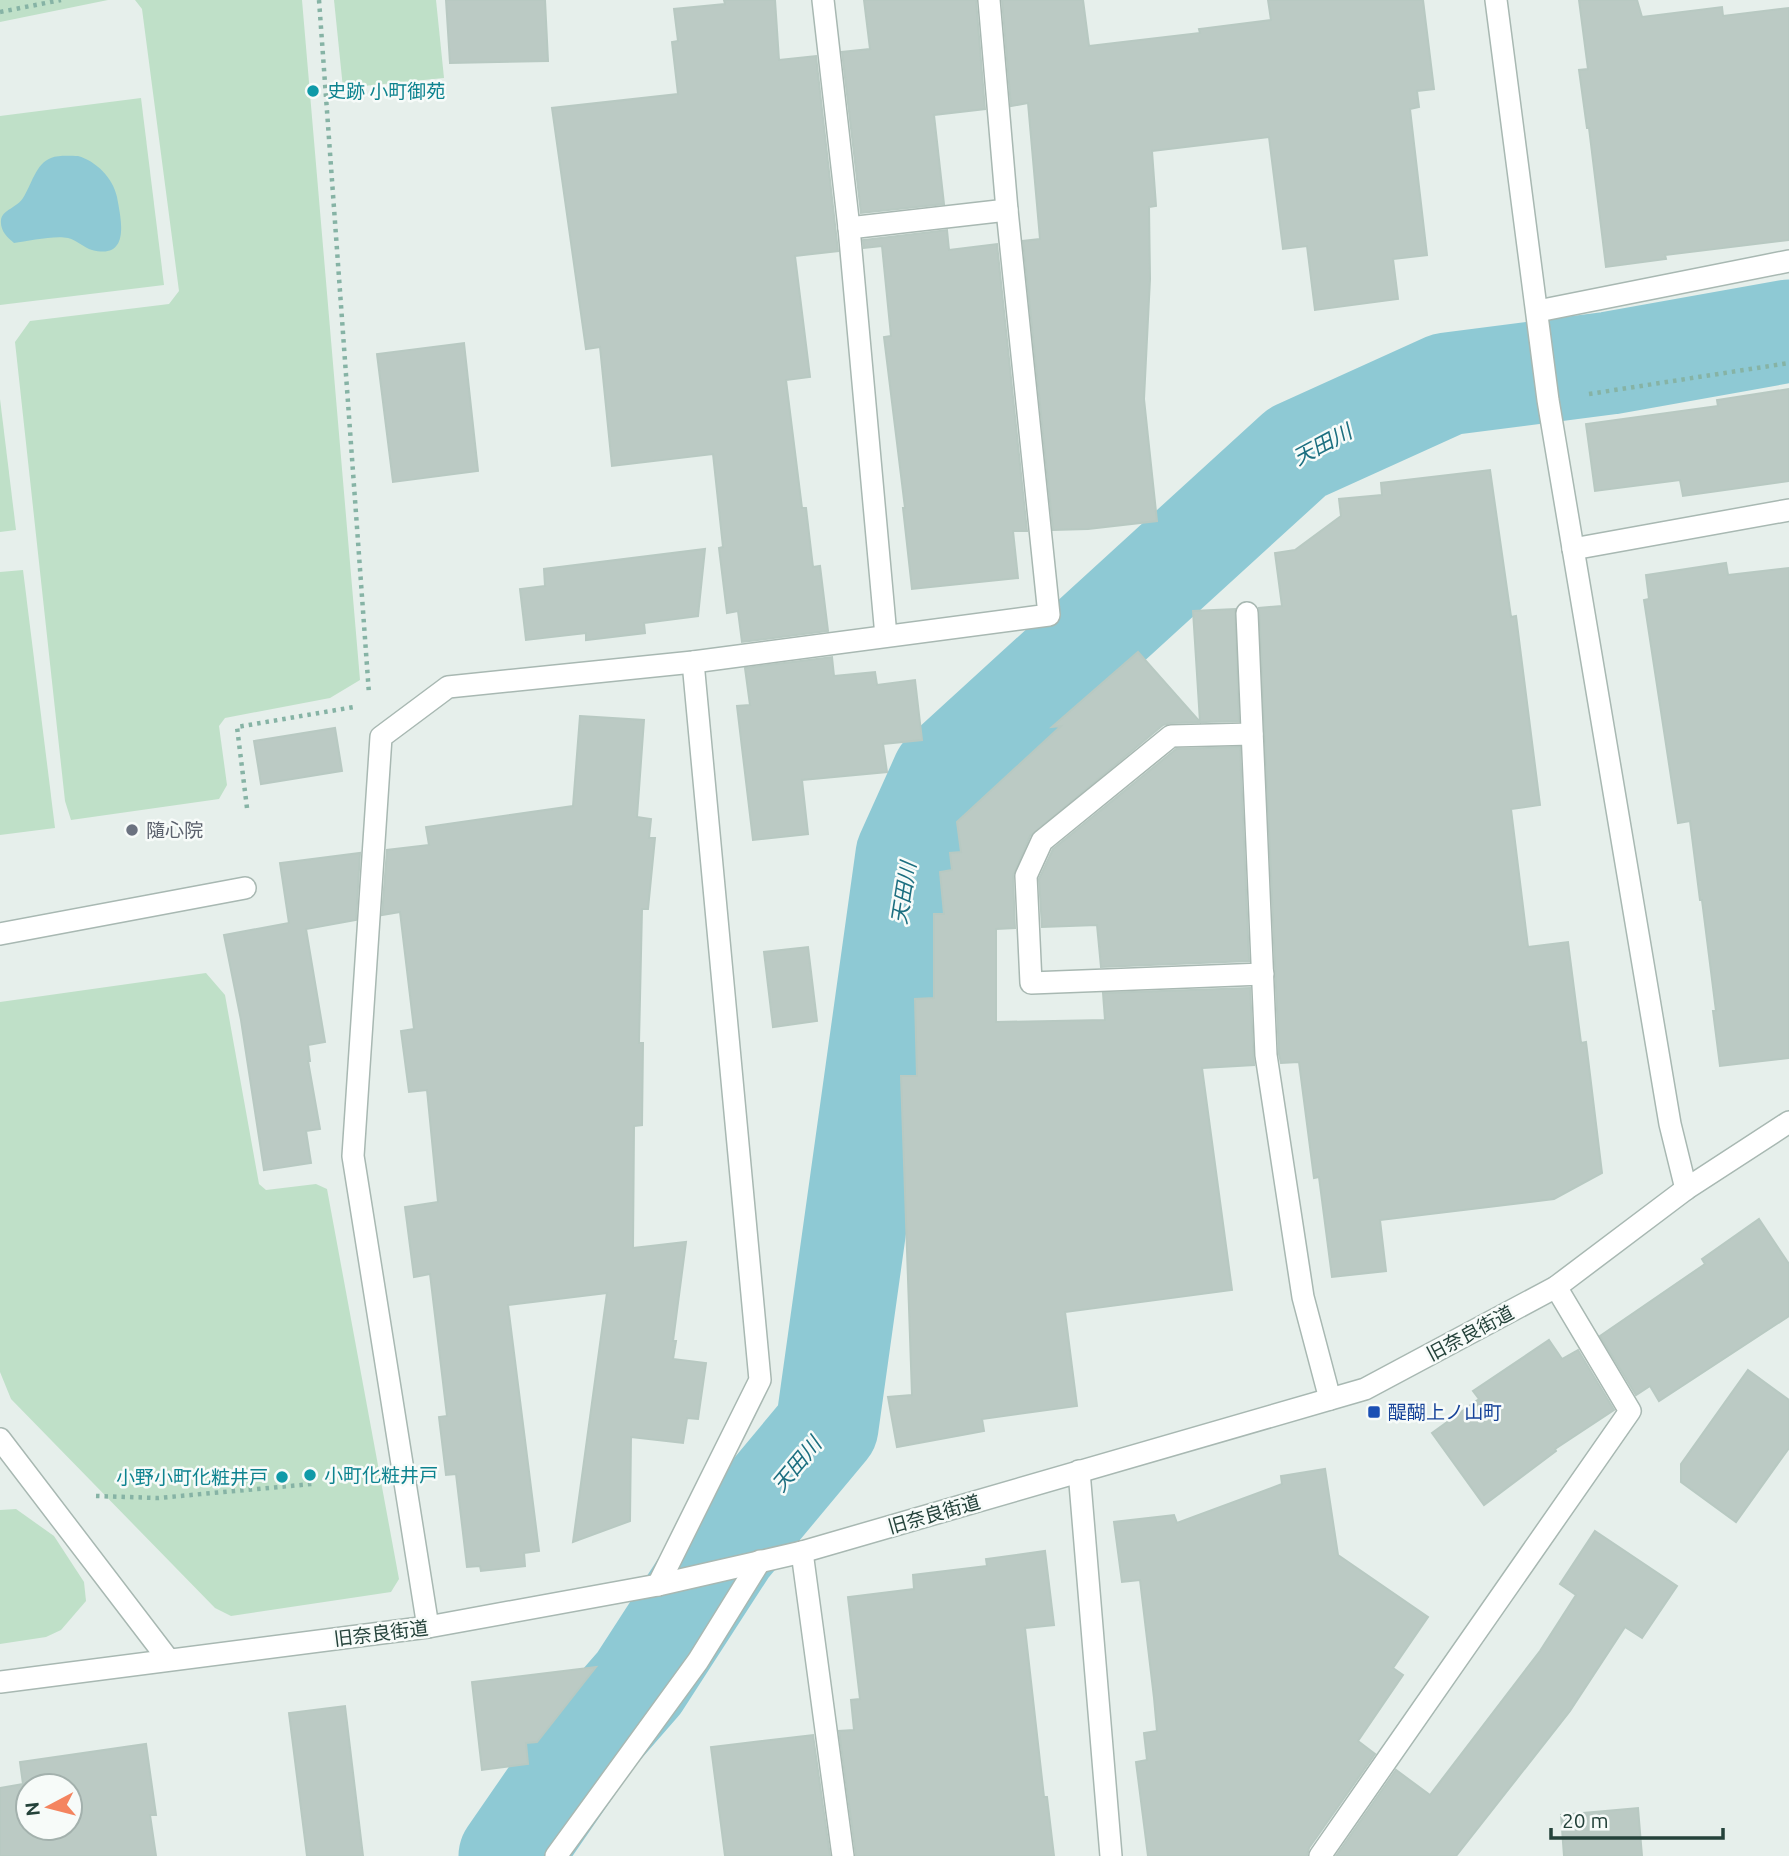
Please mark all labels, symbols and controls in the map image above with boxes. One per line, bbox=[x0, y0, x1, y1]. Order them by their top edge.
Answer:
place label: 史跡 小町御苑 bbox=[327, 80, 445, 102]
marker: 史跡 小町御苑 bbox=[305, 83, 321, 99]
water label: 天田川 bbox=[1289, 418, 1357, 469]
place label: 隨心院 bbox=[146, 819, 203, 841]
marker: 隨心院 bbox=[124, 822, 140, 838]
water label: 天田川 bbox=[886, 858, 920, 926]
street label: 旧奈良街道 bbox=[1423, 1301, 1517, 1365]
place label: 醍醐上ノ山町 bbox=[1388, 1401, 1502, 1423]
marker: 醍醐上ノ山町 bbox=[1366, 1404, 1382, 1420]
water label: 天田川 bbox=[767, 1431, 827, 1496]
place label: 小町化粧井戸 bbox=[324, 1464, 438, 1486]
place label: 小野小町化粧井戸 bbox=[116, 1466, 268, 1488]
marker: 小町化粧井戸 bbox=[302, 1467, 318, 1483]
marker: 小野小町化粧井戸 bbox=[274, 1469, 290, 1485]
street label: 旧奈良街道 bbox=[885, 1490, 983, 1538]
street label: 旧奈良街道 bbox=[333, 1616, 429, 1650]
north arrow bbox=[14, 1772, 84, 1842]
scale bar bbox=[1551, 1797, 1722, 1841]
text: N bbox=[20, 1801, 44, 1817]
text: 20 m bbox=[1562, 1808, 1609, 1832]

